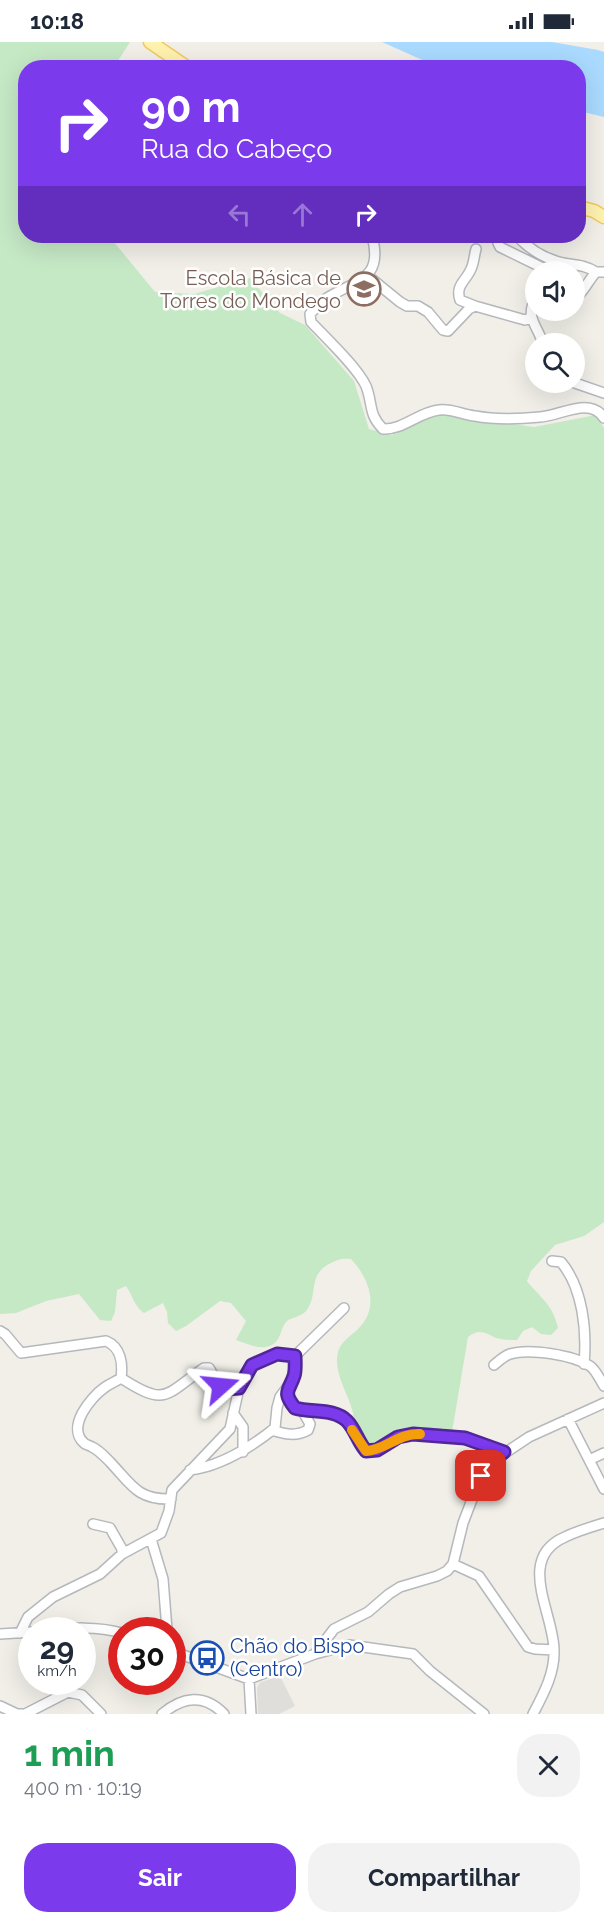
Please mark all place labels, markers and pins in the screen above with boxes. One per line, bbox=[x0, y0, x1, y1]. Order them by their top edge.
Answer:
place label: Escola Básica de Torres do Mondego bbox=[160, 266, 341, 313]
school or university icon: Escola Básica de Torres do Mondego bbox=[346, 271, 382, 307]
pin bbox=[455, 1450, 506, 1501]
place label: Chão do Bispo (Centro) bbox=[230, 1634, 364, 1681]
bus stop icon: Chão do Bispo (Centro) bbox=[189, 1640, 225, 1676]

